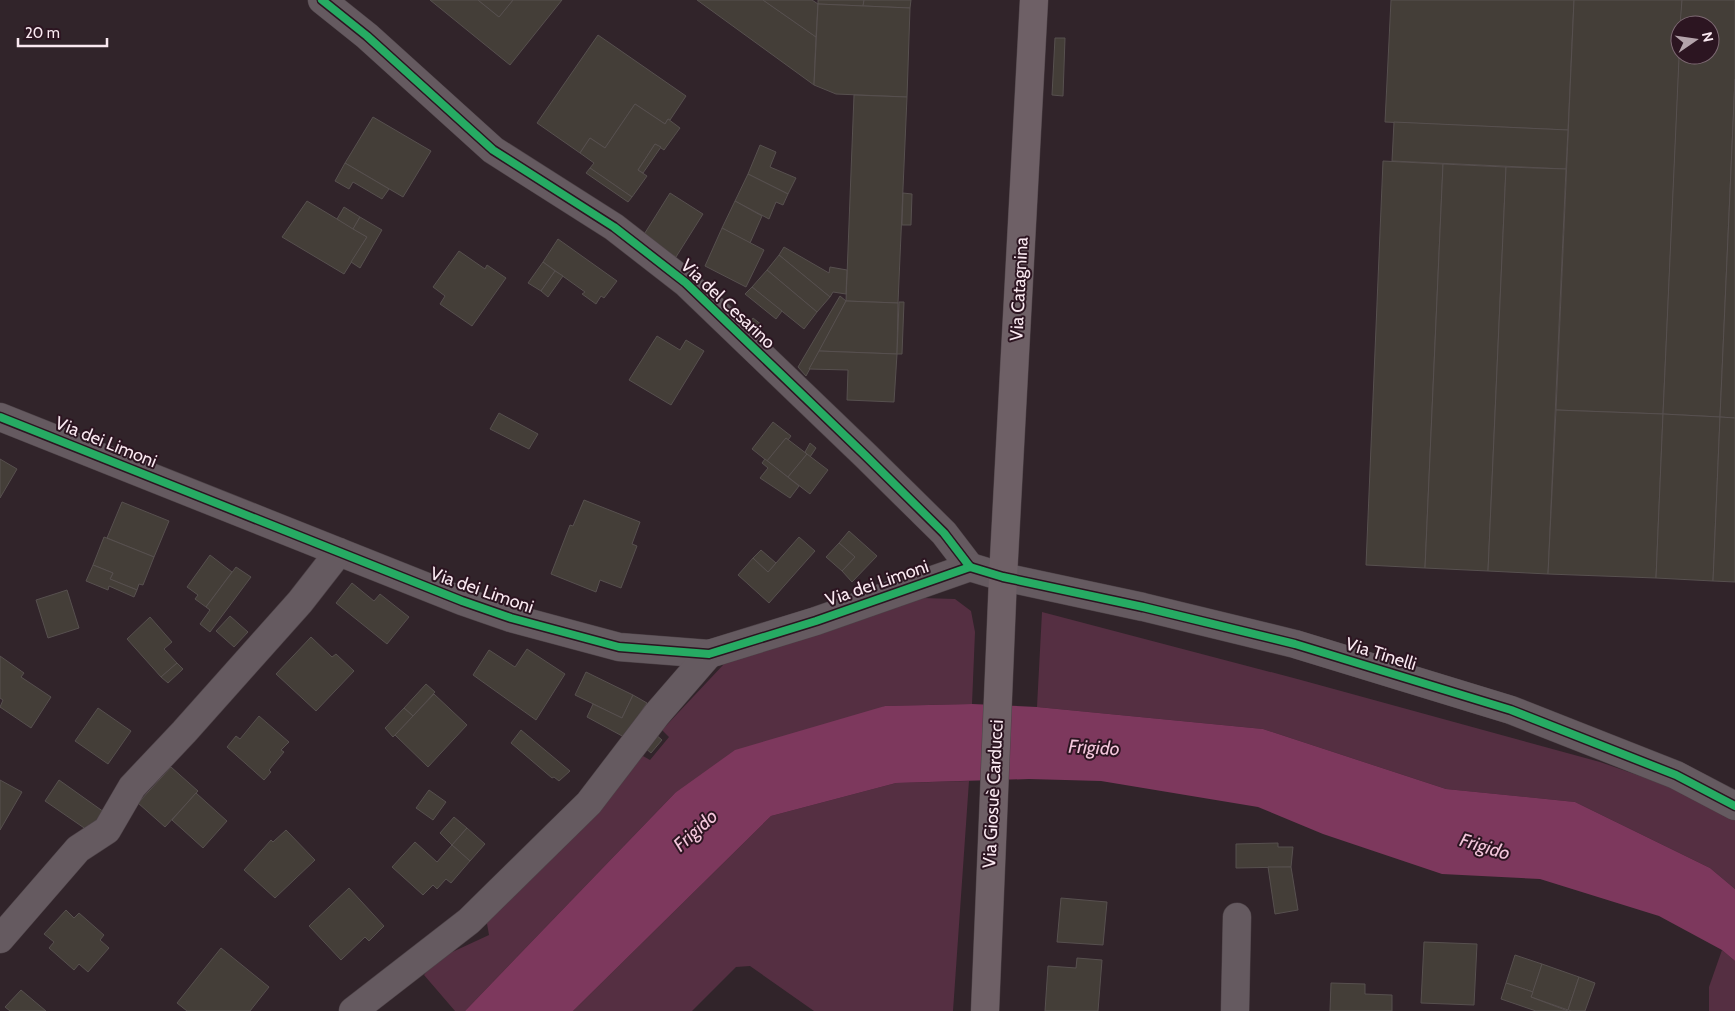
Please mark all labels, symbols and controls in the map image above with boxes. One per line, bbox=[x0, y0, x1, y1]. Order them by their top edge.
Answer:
scale bar bbox=[18, 15, 106, 47]
north arrow bbox=[1670, 15, 1720, 65]
text: 20 m bbox=[25, 24, 60, 42]
text: N bbox=[1698, 30, 1718, 44]
street label: Via Catagnina bbox=[1005, 236, 1033, 342]
street label: Via del Cesarino bbox=[676, 255, 780, 354]
street label: Via dei Limoni bbox=[52, 412, 160, 472]
street label: Via dei Limoni bbox=[822, 555, 932, 611]
street label: Via dei Limoni bbox=[427, 562, 537, 618]
street label: Via Tinelli bbox=[1343, 633, 1419, 675]
street label: Via Giosuè Carducci bbox=[978, 719, 1008, 869]
water label: Frigido bbox=[1068, 735, 1120, 760]
water label: Frigido bbox=[669, 804, 722, 856]
water label: Frigido bbox=[1457, 828, 1513, 865]

